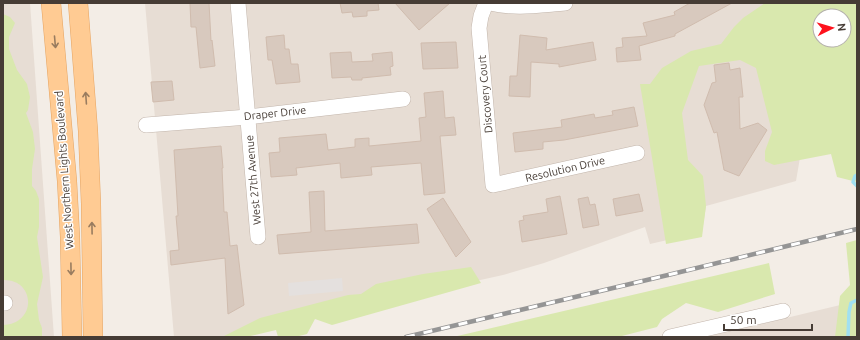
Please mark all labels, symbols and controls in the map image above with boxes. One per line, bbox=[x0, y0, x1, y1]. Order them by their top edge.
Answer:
north arrow bbox=[812, 8, 852, 48]
text: N bbox=[836, 23, 848, 32]
one-way arrow bbox=[51, 35, 58, 48]
street label: Discovery Court bbox=[476, 54, 494, 134]
street label: West Northern Lights Boulevard bbox=[52, 90, 76, 250]
one-way arrow bbox=[83, 92, 90, 105]
street label: Draper Drive bbox=[243, 104, 307, 122]
street label: West 27th Avenue bbox=[243, 135, 263, 225]
street label: Resolution Drive bbox=[524, 154, 606, 184]
one-way arrow bbox=[88, 222, 96, 235]
one-way arrow bbox=[67, 262, 74, 275]
scale bar bbox=[724, 306, 812, 332]
text: 50 m bbox=[730, 313, 757, 326]

